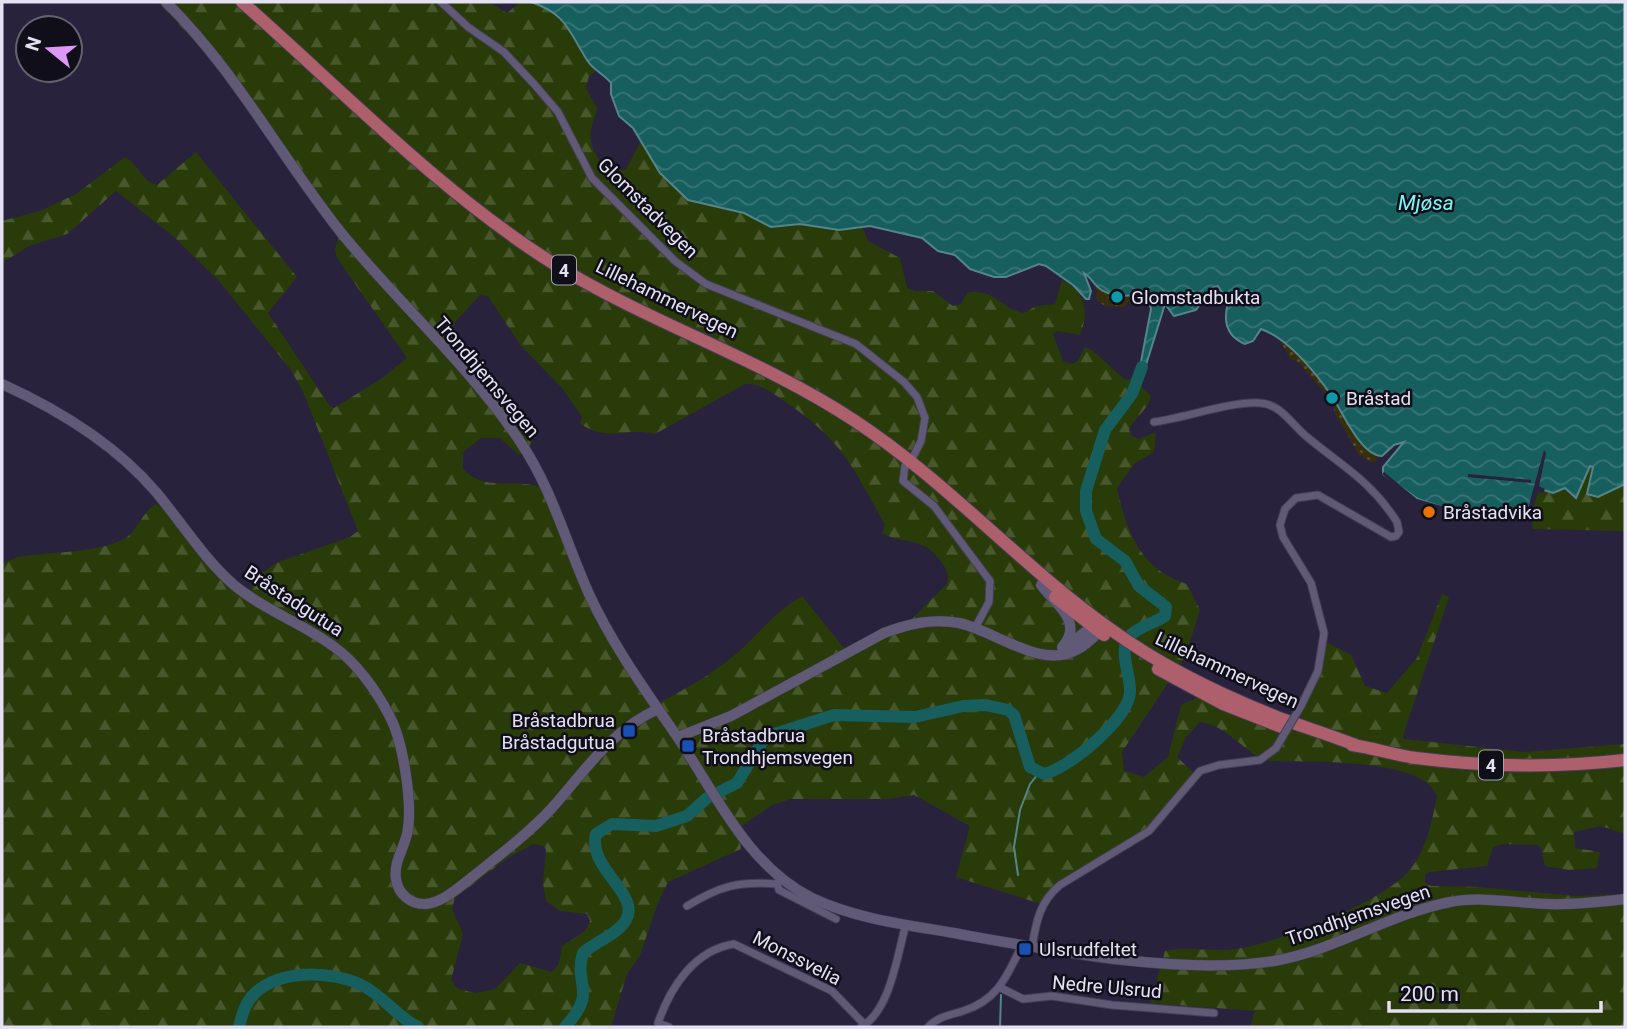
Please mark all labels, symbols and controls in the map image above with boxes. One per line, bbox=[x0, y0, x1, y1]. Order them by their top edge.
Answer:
north arrow bbox=[14, 14, 84, 84]
text: N bbox=[20, 34, 46, 54]
street label: Glomstadvegen bbox=[593, 153, 703, 263]
water label: Mjøsa bbox=[1398, 191, 1454, 215]
street label: Lillehammervegen bbox=[592, 255, 742, 343]
road number: 4 bbox=[552, 256, 576, 284]
place label: Glomstadbukta bbox=[1131, 286, 1260, 309]
marker: Glomstadbukta bbox=[1109, 289, 1125, 305]
street label: Trondhjemsvegen bbox=[430, 312, 544, 442]
place label: Bråstad bbox=[1346, 387, 1411, 410]
marker: Bråstad bbox=[1324, 390, 1340, 406]
place label: Bråstadvika bbox=[1443, 501, 1542, 524]
marker: Bråstadvika bbox=[1421, 504, 1437, 520]
street label: Bråstadgutua bbox=[240, 560, 348, 642]
street label: Lillehammervegen bbox=[1152, 627, 1302, 713]
place label: Bråstadbrua Bråstadgutua bbox=[502, 709, 615, 754]
marker: Bråstadbrua Bråstadgutua bbox=[621, 723, 637, 739]
place label: Bråstadbrua Trondhjemsvegen bbox=[702, 724, 853, 769]
marker: Bråstadbrua Trondhjemsvegen bbox=[680, 738, 696, 754]
road number: 4 bbox=[1479, 750, 1503, 780]
street label: Trondhjemsvegen bbox=[1283, 880, 1433, 950]
street label: Monssvelia bbox=[749, 926, 845, 990]
place label: Ulsrudfeltet bbox=[1039, 938, 1137, 961]
marker: Ulsrudfeltet bbox=[1017, 941, 1033, 957]
scale bar bbox=[1389, 970, 1601, 1014]
street label: Nedre Ulsrud bbox=[1051, 971, 1163, 1003]
text: 200 m bbox=[1400, 982, 1459, 1006]

